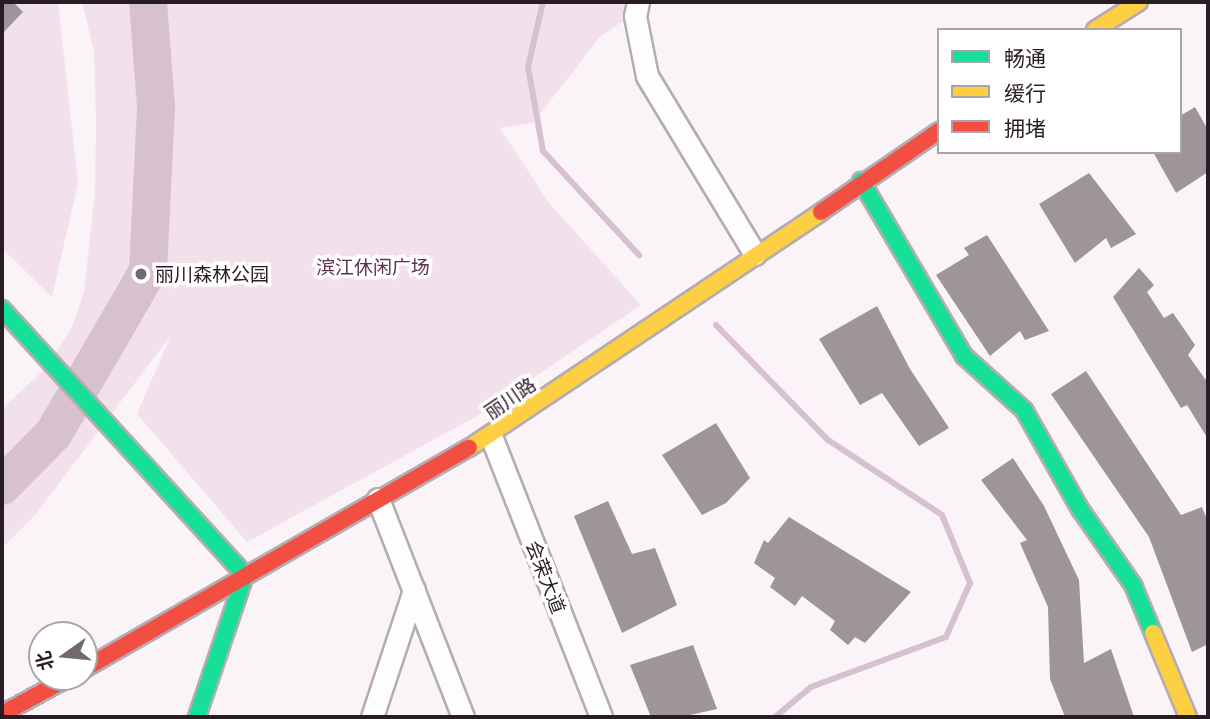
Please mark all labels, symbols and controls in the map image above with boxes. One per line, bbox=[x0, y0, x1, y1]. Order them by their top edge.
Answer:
legend bbox=[937, 28, 1182, 154]
text: 畅通 bbox=[1004, 45, 1046, 70]
text: 缓行 bbox=[1004, 80, 1046, 105]
text: 拥堵 bbox=[1004, 115, 1046, 140]
park label: 滨江休闲广场 bbox=[316, 256, 430, 278]
place label: 丽川森林公园 bbox=[155, 263, 269, 285]
marker: 丽川森林公园 bbox=[133, 266, 149, 282]
street label: 丽川路 bbox=[480, 373, 540, 423]
street label: 会荣大道 bbox=[522, 537, 570, 617]
north arrow bbox=[28, 621, 98, 691]
text: 北 bbox=[31, 649, 58, 673]

